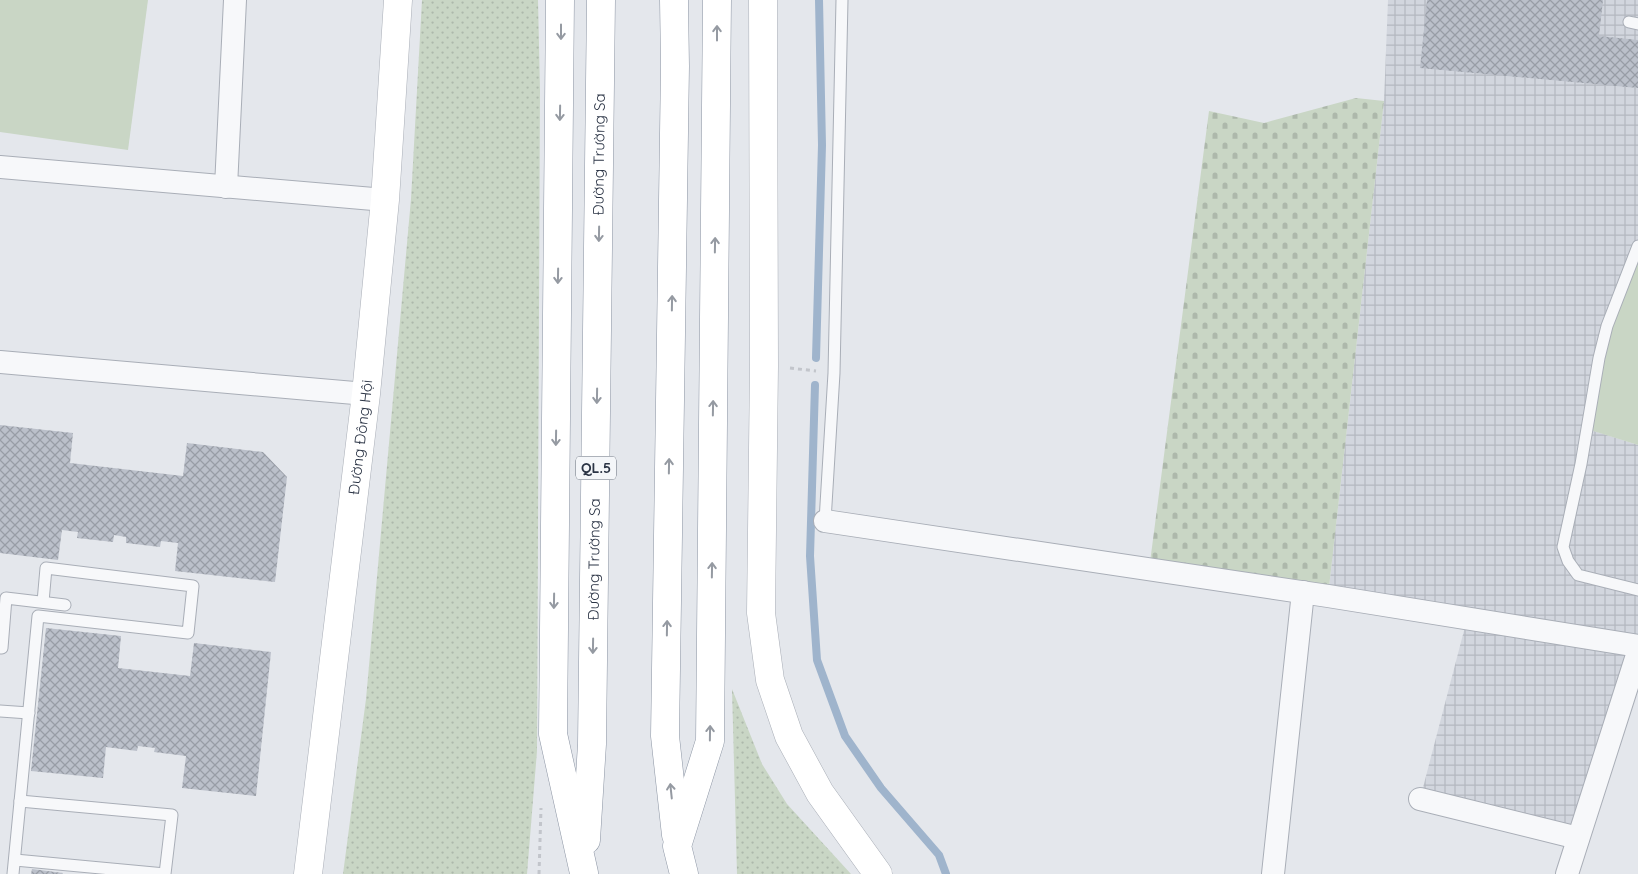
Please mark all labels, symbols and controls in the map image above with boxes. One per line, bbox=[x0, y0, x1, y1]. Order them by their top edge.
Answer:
one-way arrow bbox=[556, 24, 566, 40]
one-way arrow bbox=[712, 26, 722, 42]
street label: Đường Trường Sa bbox=[588, 93, 609, 215]
one-way arrow bbox=[555, 104, 565, 121]
one-way arrow bbox=[594, 226, 604, 242]
one-way arrow bbox=[710, 237, 720, 254]
one-way arrow bbox=[553, 267, 563, 283]
one-way arrow bbox=[667, 296, 677, 312]
street label: Đường Đông Hội bbox=[344, 379, 376, 496]
one-way arrow bbox=[592, 388, 602, 404]
one-way arrow bbox=[708, 400, 718, 416]
one-way arrow bbox=[551, 430, 561, 446]
road number: QL.5 bbox=[576, 456, 616, 479]
one-way arrow bbox=[664, 458, 674, 474]
street label: Đường Trường Sa bbox=[583, 498, 604, 620]
one-way arrow bbox=[707, 562, 717, 578]
one-way arrow bbox=[550, 592, 559, 608]
one-way arrow bbox=[662, 621, 671, 637]
one-way arrow bbox=[589, 638, 598, 654]
one-way arrow bbox=[705, 725, 715, 741]
one-way arrow bbox=[666, 783, 676, 799]

